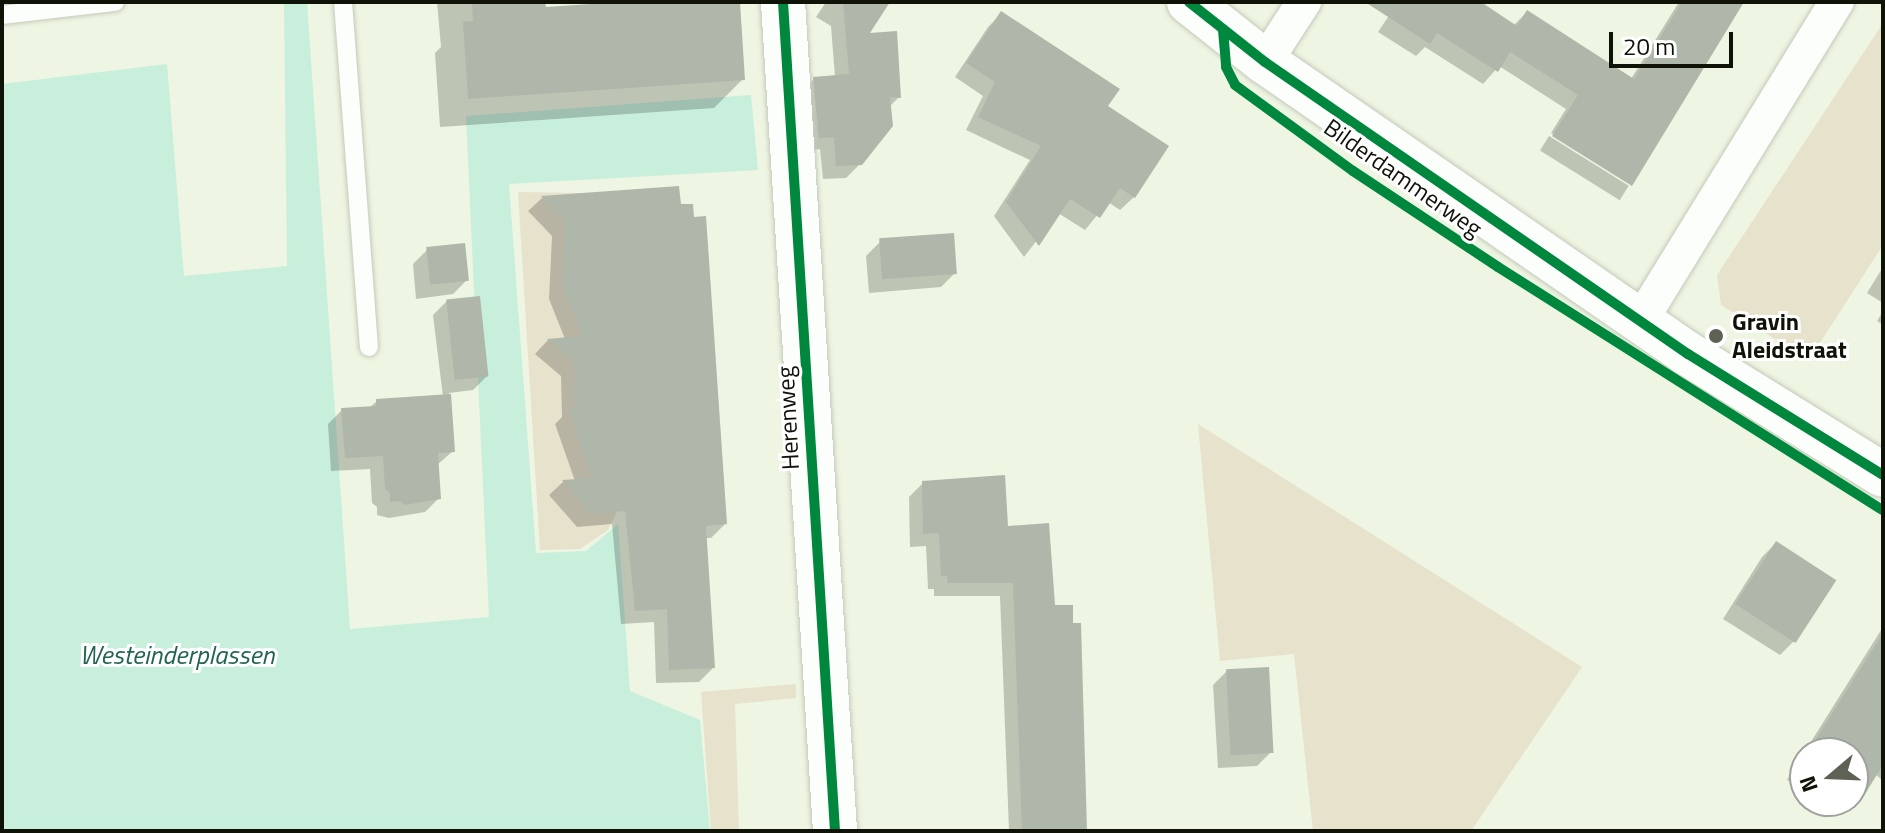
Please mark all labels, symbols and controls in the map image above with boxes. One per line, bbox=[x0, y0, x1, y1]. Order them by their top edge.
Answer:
scale bar bbox=[1613, 16, 1737, 66]
text: 20 m bbox=[1623, 28, 1675, 64]
street label: Bilderdammerweg bbox=[1318, 113, 1488, 243]
place label: Gravin Aleidstraat bbox=[1732, 308, 1847, 364]
marker: Gravin Aleidstraat bbox=[1707, 327, 1725, 345]
street label: Herenweg bbox=[771, 365, 805, 471]
water label: Westeinderplassen bbox=[80, 639, 274, 671]
north arrow bbox=[1789, 737, 1869, 817]
text: N bbox=[1790, 771, 1827, 797]

